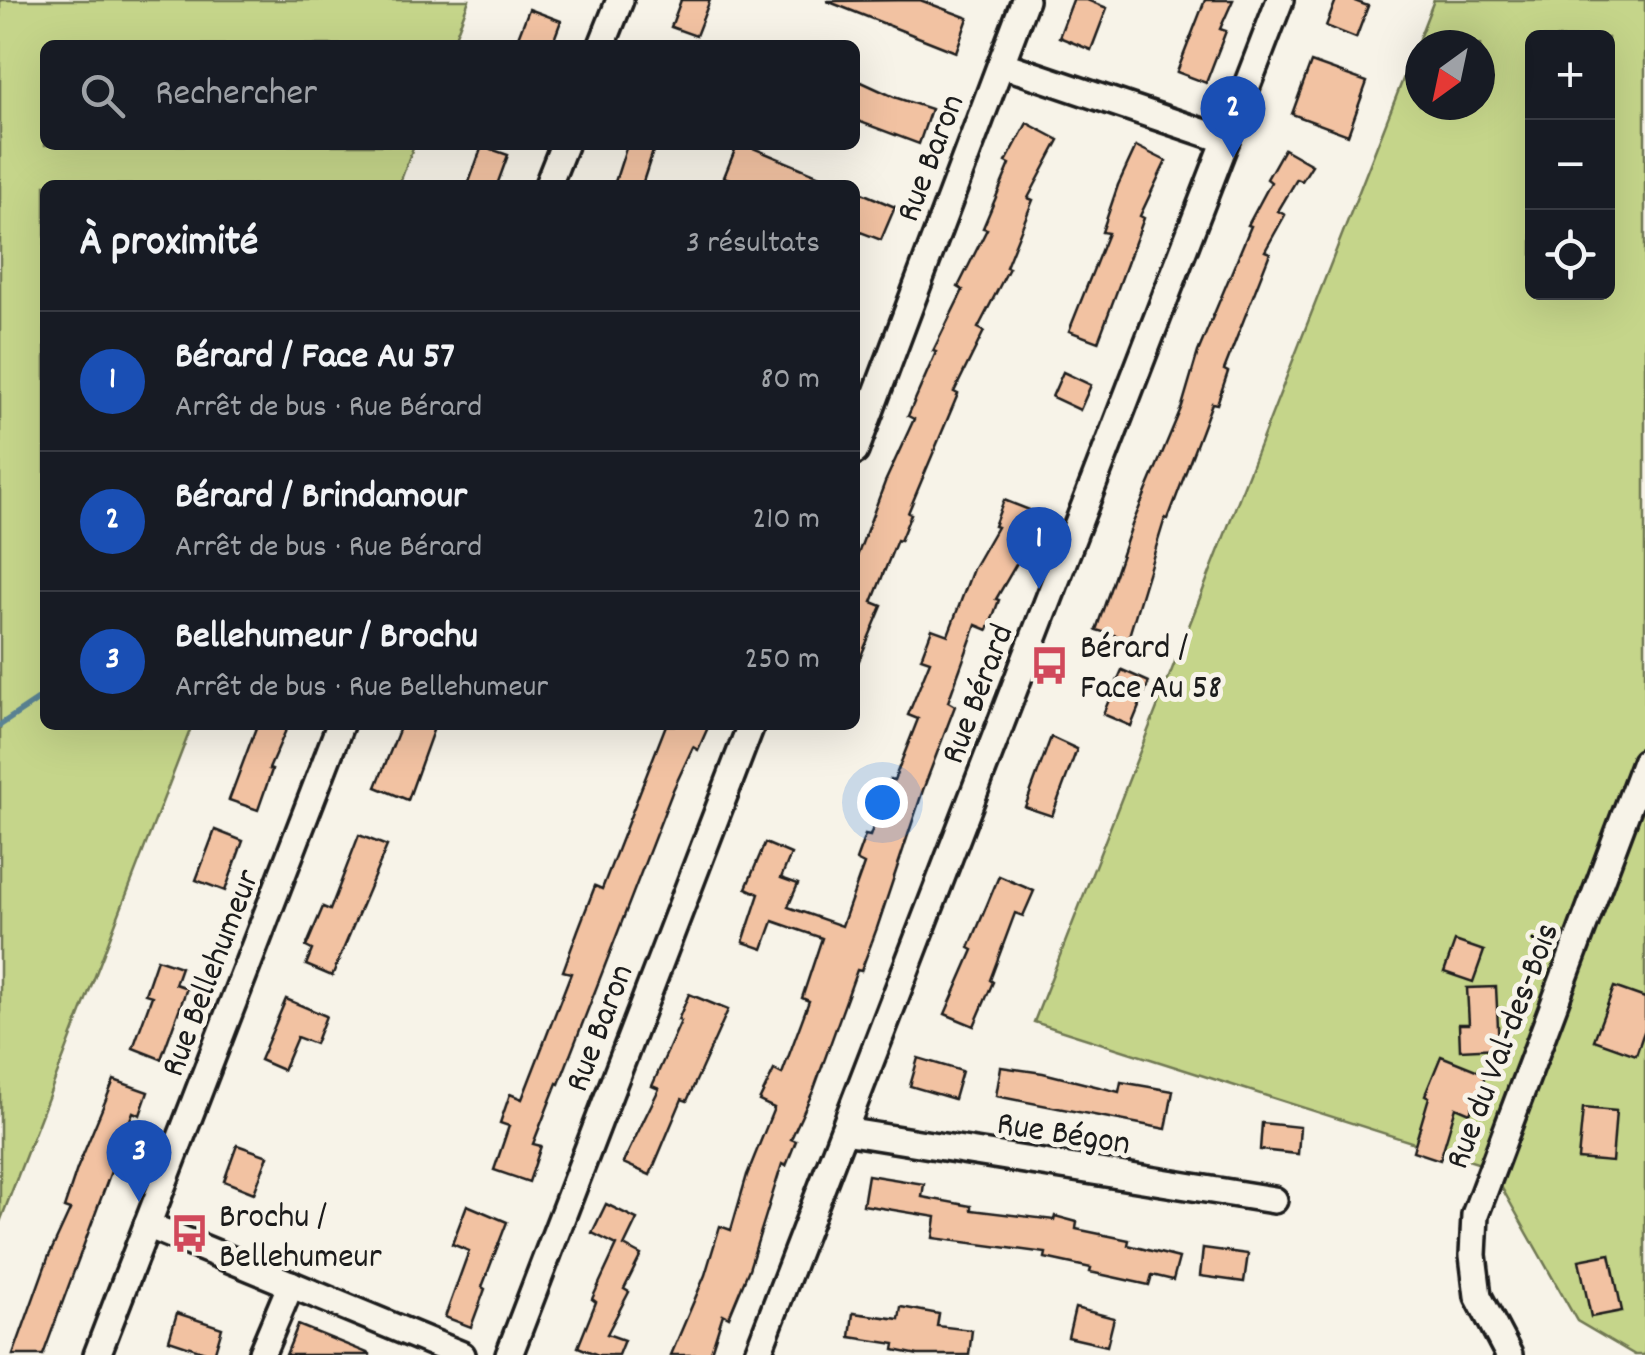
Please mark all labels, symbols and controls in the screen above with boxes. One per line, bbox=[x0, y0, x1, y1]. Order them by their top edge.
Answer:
north arrow bbox=[1405, 30, 1495, 120]
map controls bbox=[1525, 30, 1615, 300]
button: + bbox=[1525, 30, 1615, 120]
search box bbox=[40, 40, 860, 150]
icon: search bbox=[75, 68, 130, 123]
text: Rechercher bbox=[155, 68, 317, 123]
pin: 2 bbox=[1200, 76, 1266, 158]
street label: Rue Baron bbox=[885, 88, 980, 230]
button: − bbox=[1525, 120, 1615, 210]
button: locate bbox=[1525, 210, 1615, 300]
text: À proximité bbox=[80, 215, 258, 275]
text: 3 résultats bbox=[686, 222, 820, 268]
text: Bérard / Face Au 57 bbox=[175, 331, 455, 386]
text: 1 bbox=[109, 358, 116, 404]
text: 80 m bbox=[760, 358, 820, 404]
text: Arrêt de bus · Rue Bérard bbox=[175, 386, 482, 432]
text: Bérard / Brindamour bbox=[175, 471, 467, 526]
text: 2 bbox=[106, 498, 119, 544]
text: 210 m bbox=[752, 498, 820, 544]
pin: 1 bbox=[1006, 506, 1072, 589]
text: Arrêt de bus · Rue Bérard bbox=[175, 526, 482, 572]
text: Bellehumeur / Brochu bbox=[175, 611, 478, 666]
street label: Rue Bérard bbox=[930, 618, 1029, 772]
place label: Bérard / Face Au 58 bbox=[1080, 625, 1222, 715]
text: 3 bbox=[105, 638, 120, 684]
text: 250 m bbox=[744, 638, 820, 684]
bus stop icon: Bérard / Face Au 58 bbox=[1029, 644, 1071, 686]
text: Arrêt de bus · Rue Bellehumeur bbox=[175, 666, 548, 712]
your location bbox=[857, 777, 908, 828]
street label: Rue Bellehumeur bbox=[150, 863, 275, 1085]
street label: Rue du Val-des-Bois bbox=[1435, 916, 1575, 1177]
street label: Rue Baron bbox=[554, 958, 649, 1100]
street label: Rue Bégon bbox=[993, 1101, 1133, 1171]
pin: 3 bbox=[106, 1120, 172, 1202]
place label: Brochu / Bellehumeur bbox=[219, 1194, 382, 1284]
bus stop icon: Brochu / Bellehumeur bbox=[168, 1213, 210, 1255]

